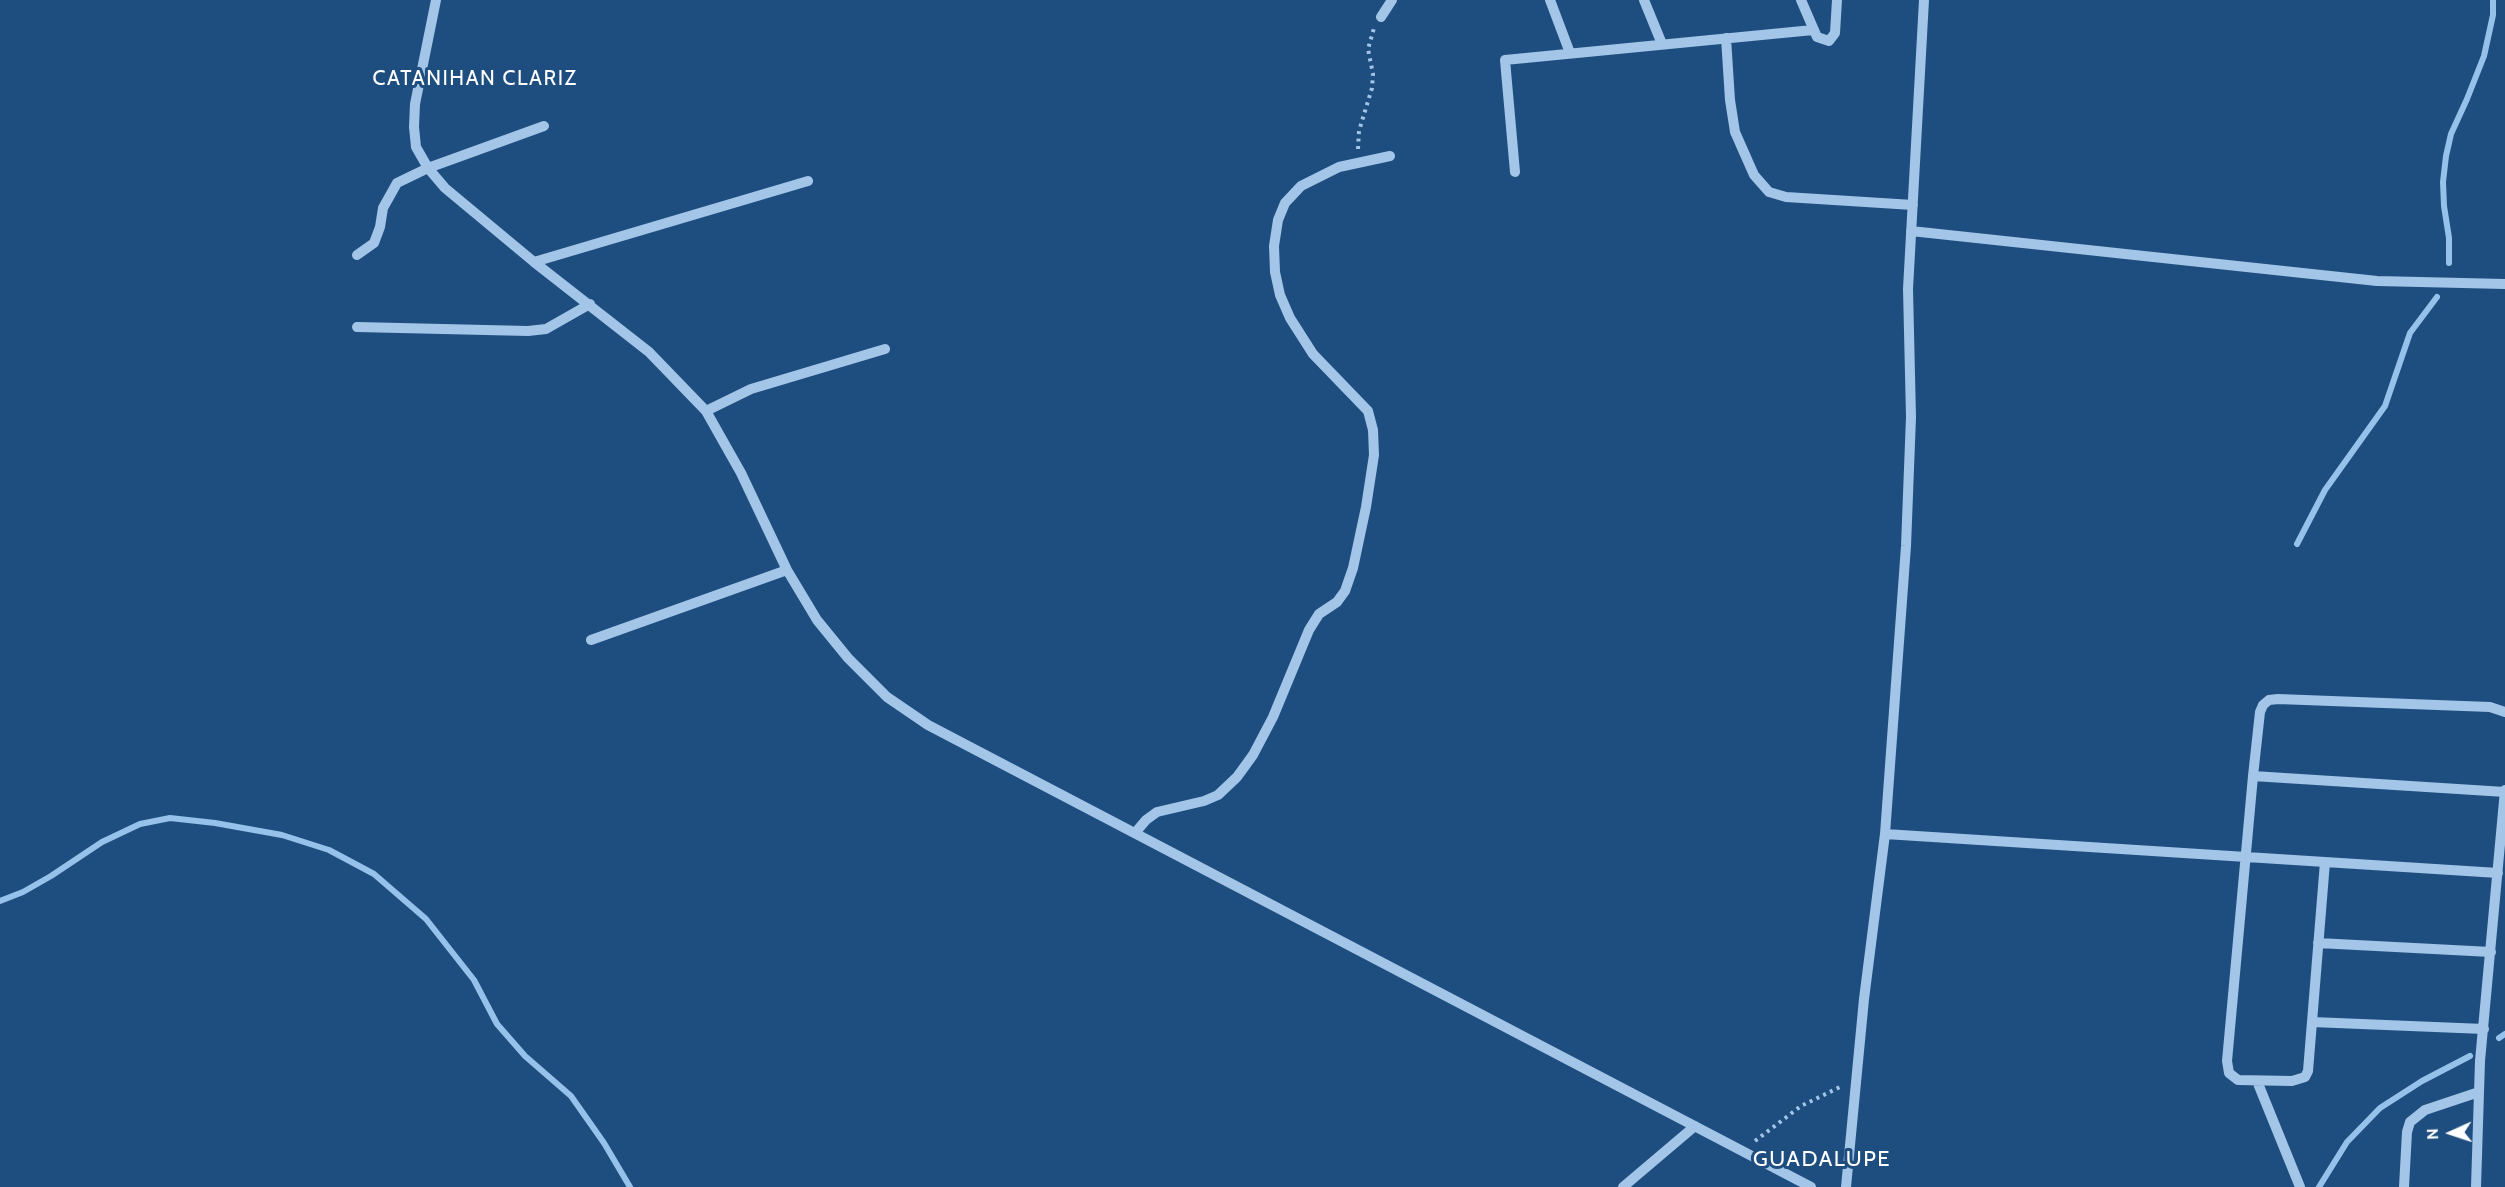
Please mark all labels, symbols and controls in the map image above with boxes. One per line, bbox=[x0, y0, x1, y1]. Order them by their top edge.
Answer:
district label: CATANIHAN CLARIZ bbox=[372, 66, 578, 92]
north arrow bbox=[2421, 1103, 2481, 1163]
text: N bbox=[2423, 1128, 2442, 1140]
district label: GUADALUPE bbox=[1753, 1147, 1891, 1173]

